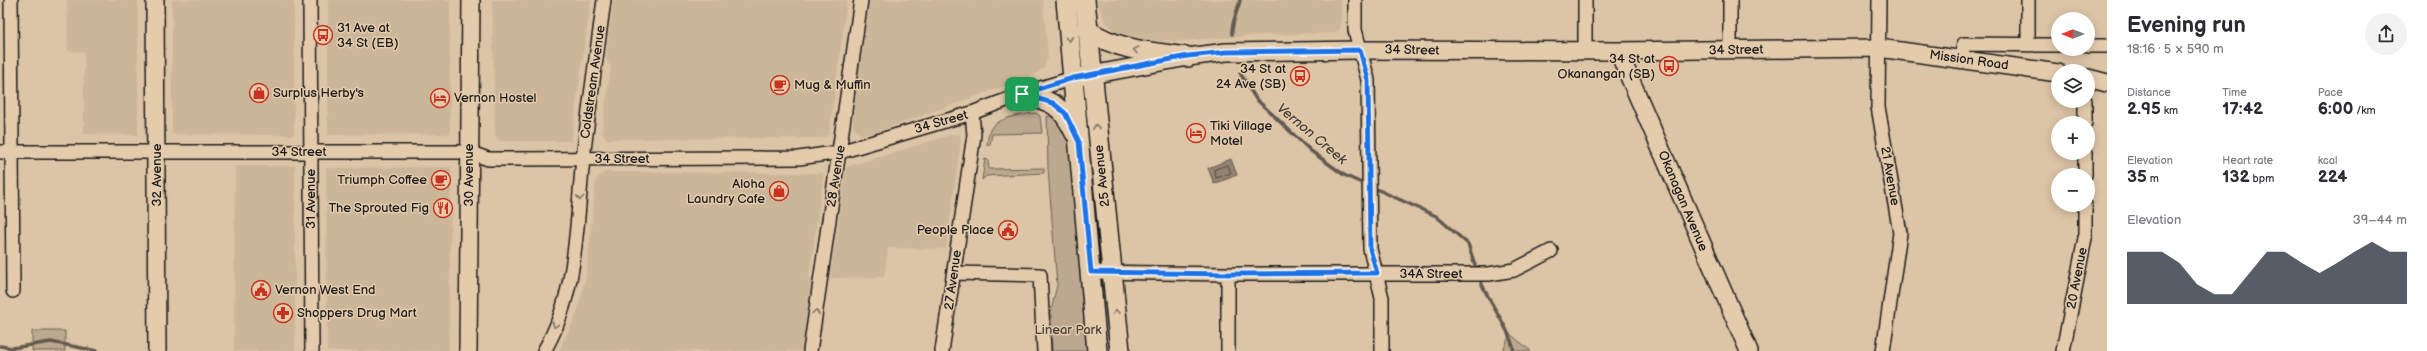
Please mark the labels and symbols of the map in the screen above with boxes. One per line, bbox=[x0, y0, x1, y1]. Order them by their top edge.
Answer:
north arrow bbox=[2051, 12, 2095, 56]
place label: 31 Ave at 34 St (EB) bbox=[337, 20, 399, 51]
bus stop icon: 31 Ave at 34 St (EB) bbox=[312, 24, 334, 46]
street label: Coldstream Avenue bbox=[577, 24, 609, 140]
one-way arrow bbox=[1065, 36, 1074, 42]
street label: 34 Street bbox=[1384, 42, 1440, 58]
street label: 34 Street bbox=[1708, 42, 1764, 58]
one-way arrow bbox=[1133, 46, 1139, 54]
street label: Mission Road bbox=[1928, 47, 2010, 73]
place label: 34 St at Okanangan (SB) bbox=[1558, 51, 1655, 82]
bus stop icon: 34 St at Okanangan (SB) bbox=[1658, 55, 1680, 77]
place label: 34 St at 24 Ave (SB) bbox=[1216, 61, 1286, 92]
bus stop icon: 34 St at 24 Ave (SB) bbox=[1289, 65, 1311, 87]
cafe icon: Mug & Muffin bbox=[769, 74, 791, 96]
place label: Mug & Muffin bbox=[794, 77, 871, 93]
pin bbox=[1005, 77, 1039, 111]
shop icon: Surplus Herby's bbox=[248, 82, 270, 104]
place label: Surplus Herby's bbox=[273, 85, 364, 101]
hotel icon: Vernon Hostel bbox=[429, 87, 451, 109]
place label: Vernon Hostel bbox=[454, 90, 537, 106]
water label: Vernon Creek bbox=[1273, 100, 1351, 169]
street label: 34 Street bbox=[912, 107, 970, 137]
place label: Tiki Village Motel bbox=[1210, 118, 1273, 149]
hotel icon: Tiki Village Motel bbox=[1185, 122, 1207, 144]
one-way arrow bbox=[1092, 124, 1101, 130]
street label: 32 Avenue bbox=[149, 143, 165, 206]
street label: 30 Avenue bbox=[461, 143, 477, 206]
street label: 34 Street bbox=[272, 144, 326, 160]
street label: 28 Avenue bbox=[823, 144, 849, 208]
street label: 25 Avenue bbox=[1091, 144, 1113, 208]
street label: 21 Avenue bbox=[1877, 145, 1903, 207]
street label: Okanagan Avenue bbox=[1655, 148, 1711, 254]
street label: 34 Street bbox=[595, 151, 649, 167]
street label: 31 Avenue bbox=[303, 169, 319, 229]
cafe icon: Triumph Coffee bbox=[430, 169, 452, 191]
place label: Triumph Coffee bbox=[337, 172, 427, 188]
place label: Aloha Laundry Cafe bbox=[687, 176, 765, 207]
shop icon: Aloha Laundry Cafe bbox=[768, 180, 790, 202]
one-way arrow bbox=[575, 195, 584, 201]
restaurant icon: The Sprouted Fig bbox=[432, 197, 454, 219]
place label: The Sprouted Fig bbox=[328, 200, 429, 216]
public building icon: People Place bbox=[997, 219, 1019, 241]
place label: People Place bbox=[917, 222, 994, 238]
street label: 20 Avenue bbox=[2063, 246, 2091, 310]
street label: 27 Avenue bbox=[941, 249, 965, 311]
street label: 34A Street bbox=[1400, 266, 1462, 282]
public building icon: Vernon West End bbox=[250, 279, 272, 301]
place label: Vernon West End bbox=[275, 282, 376, 298]
pharmacy icon: Shoppers Drug Mart bbox=[272, 302, 294, 324]
place label: Shoppers Drug Mart bbox=[297, 305, 417, 321]
one-way arrow bbox=[811, 309, 820, 316]
one-way arrow bbox=[1112, 309, 1121, 315]
one-way arrow bbox=[552, 322, 560, 329]
park label: Linear Park bbox=[1034, 322, 1102, 338]

